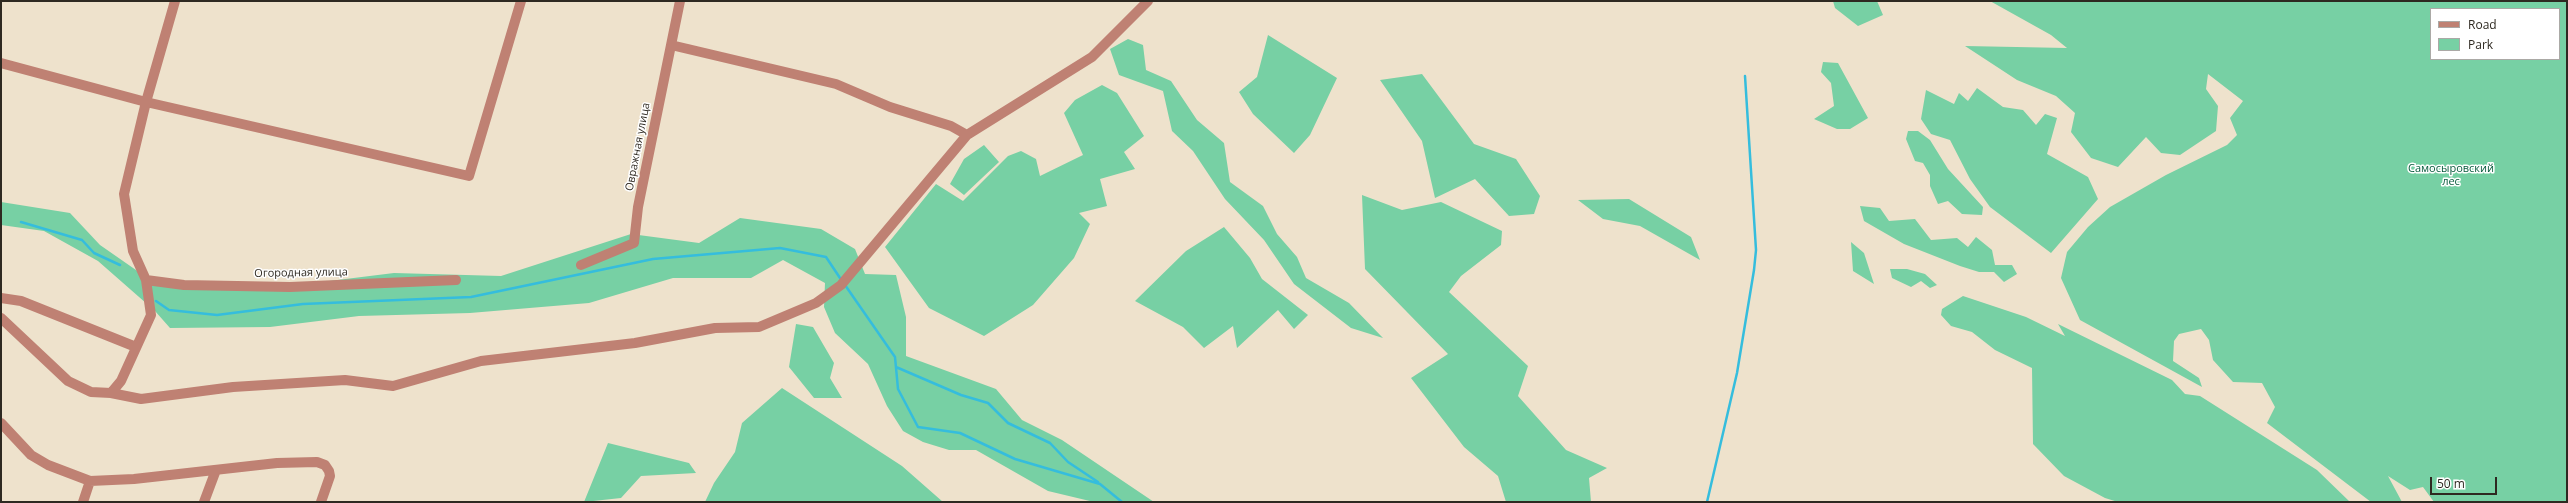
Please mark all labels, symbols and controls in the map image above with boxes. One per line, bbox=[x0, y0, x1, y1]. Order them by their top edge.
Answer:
legend bbox=[2430, 8, 2560, 60]
text: Road bbox=[2468, 16, 2497, 33]
text: Park bbox=[2468, 36, 2493, 53]
street label: Овражная улица bbox=[623, 102, 653, 192]
park label: Самосыровский лес bbox=[2408, 162, 2494, 188]
street label: Огородная улица bbox=[254, 266, 348, 280]
scale bar bbox=[2432, 469, 2499, 495]
text: 50 m bbox=[2437, 475, 2465, 492]

